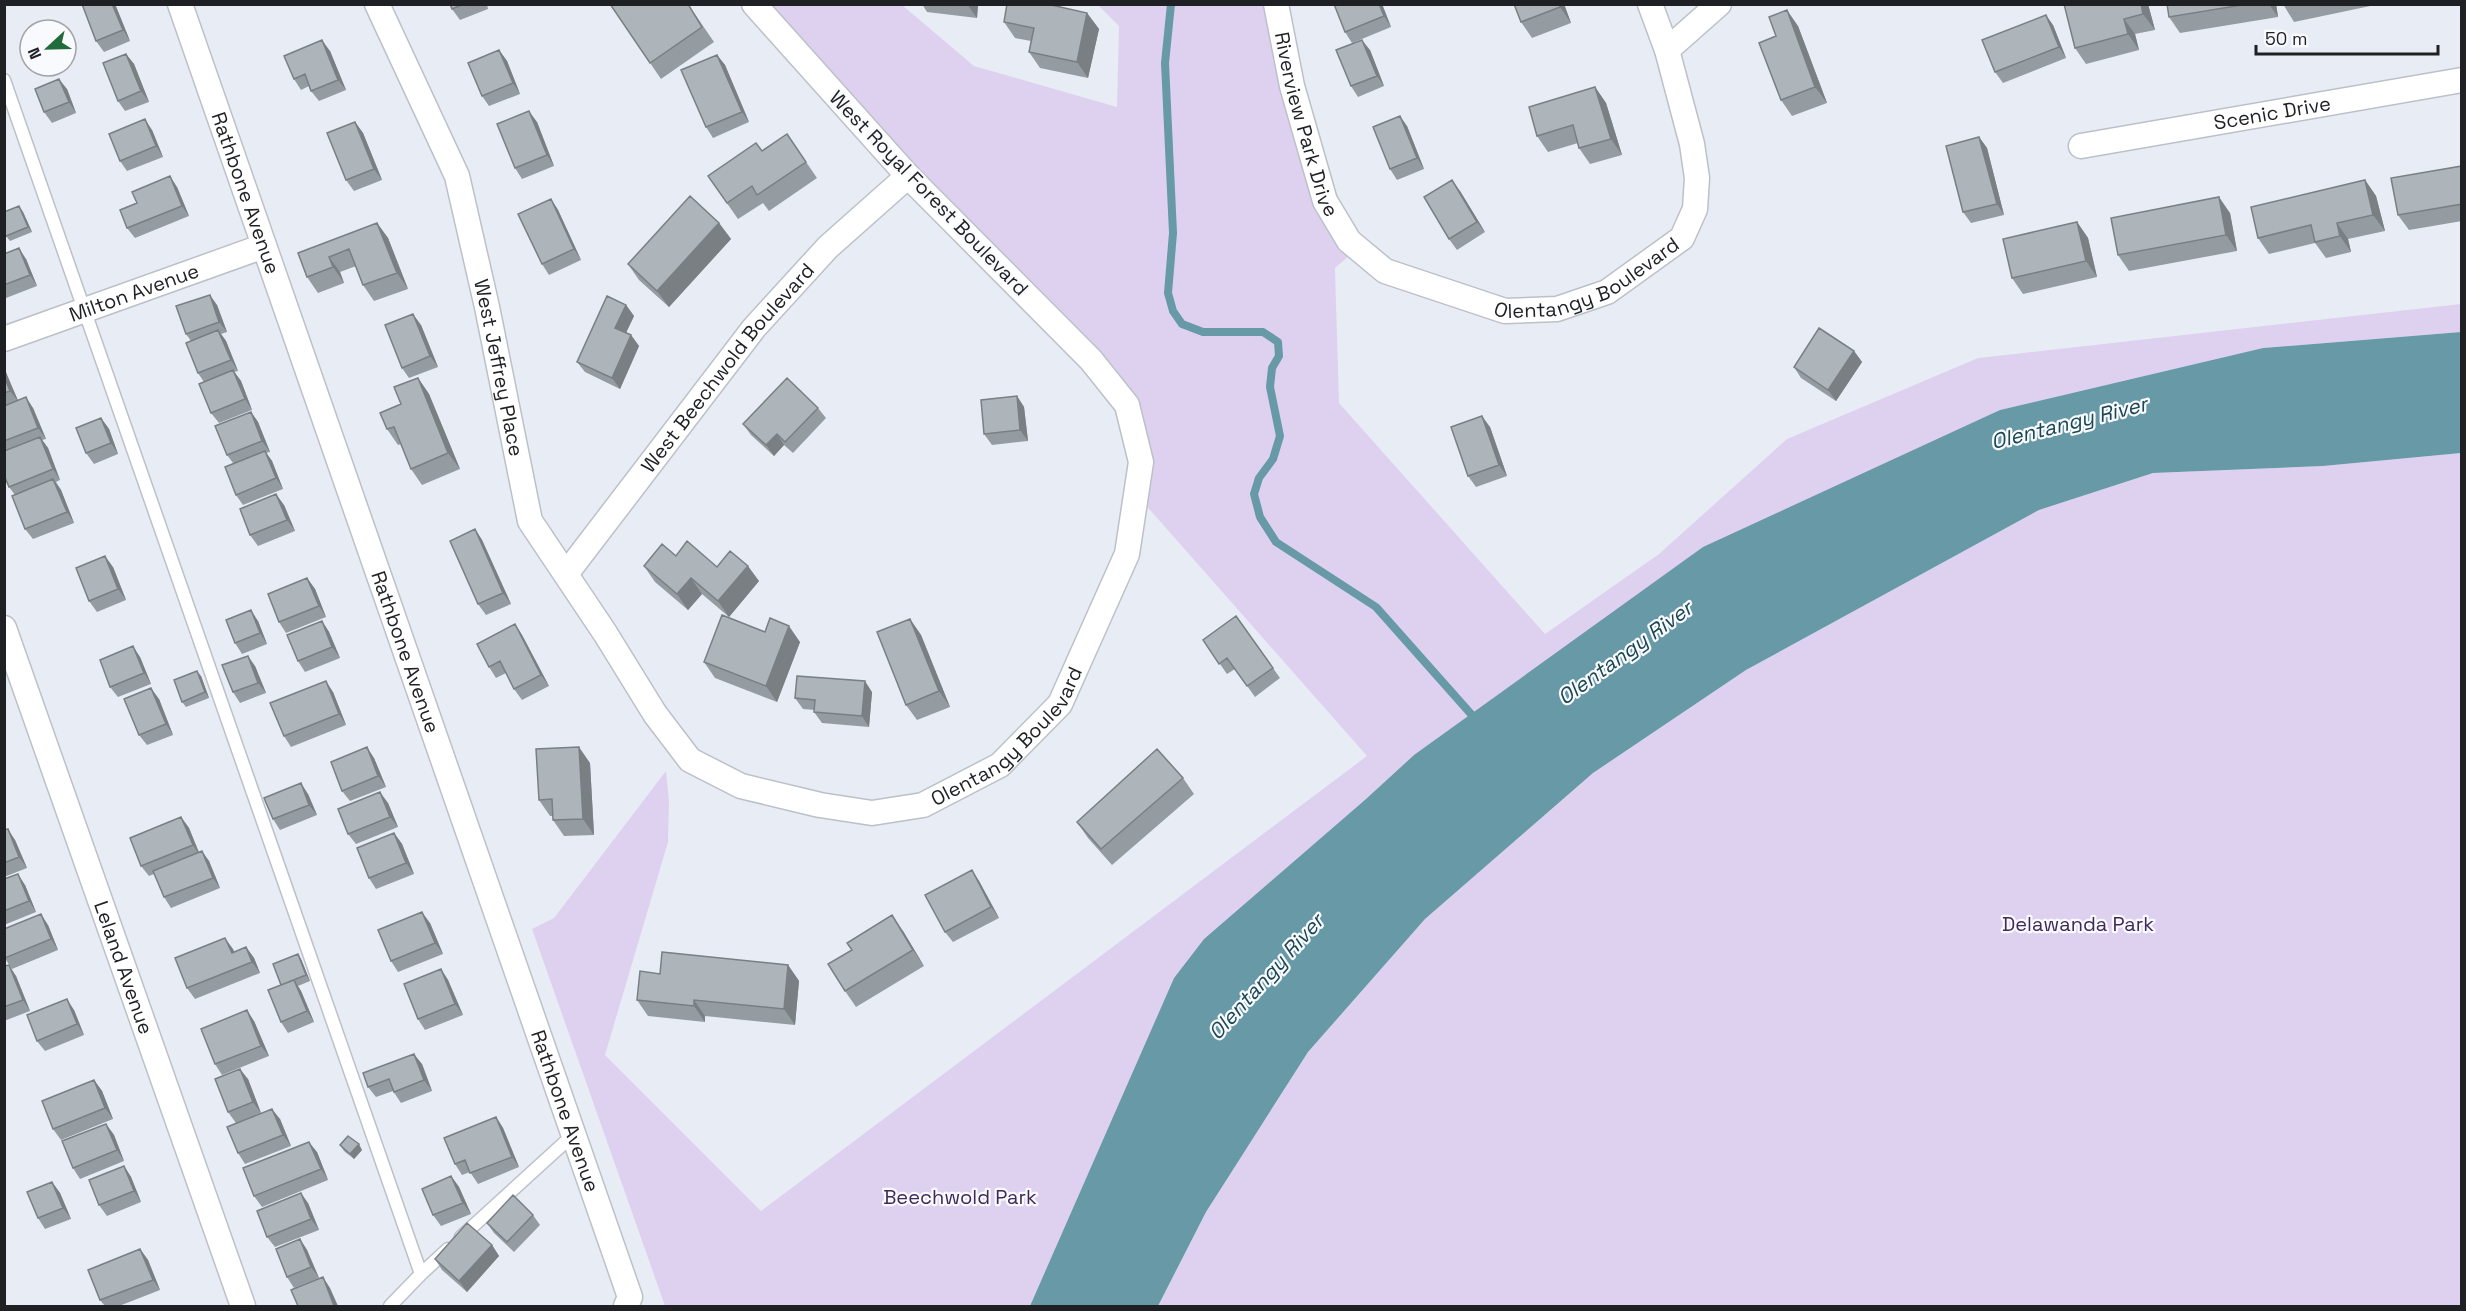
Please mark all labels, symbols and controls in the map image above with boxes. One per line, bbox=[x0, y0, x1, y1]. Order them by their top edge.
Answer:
north arrow bbox=[18, 18, 78, 78]
scale bar bbox=[2256, 18, 2438, 56]
text: 50 m bbox=[2265, 27, 2307, 50]
street label: Riverview Park Drive bbox=[1269, 30, 1344, 221]
text: N bbox=[23, 45, 46, 62]
street label: West Royal Forest Boulevard bbox=[824, 85, 1034, 301]
street label: Scenic Drive bbox=[2212, 90, 2333, 136]
street label: Rathbone Avenue bbox=[206, 108, 286, 277]
street label: Olentangy Boulevard bbox=[1490, 231, 1684, 324]
street label: Milton Avenue bbox=[65, 257, 202, 328]
street label: West Beechwold Boulevard bbox=[635, 258, 820, 478]
street label: West Jeffrey Place bbox=[468, 277, 530, 459]
water label: Olentangy River bbox=[1988, 390, 2152, 455]
street label: Rathbone Avenue bbox=[365, 567, 446, 736]
water label: Olentangy River bbox=[1552, 593, 1699, 711]
street label: Olentangy Boulevard bbox=[926, 663, 1088, 812]
street label: Leland Avenue bbox=[88, 897, 159, 1038]
water label: Olentangy River bbox=[1202, 907, 1331, 1045]
park label: Delawanda Park bbox=[2002, 911, 2154, 937]
street label: Rathbone Avenue bbox=[525, 1026, 605, 1195]
park label: Beechwold Park bbox=[883, 1184, 1037, 1210]

